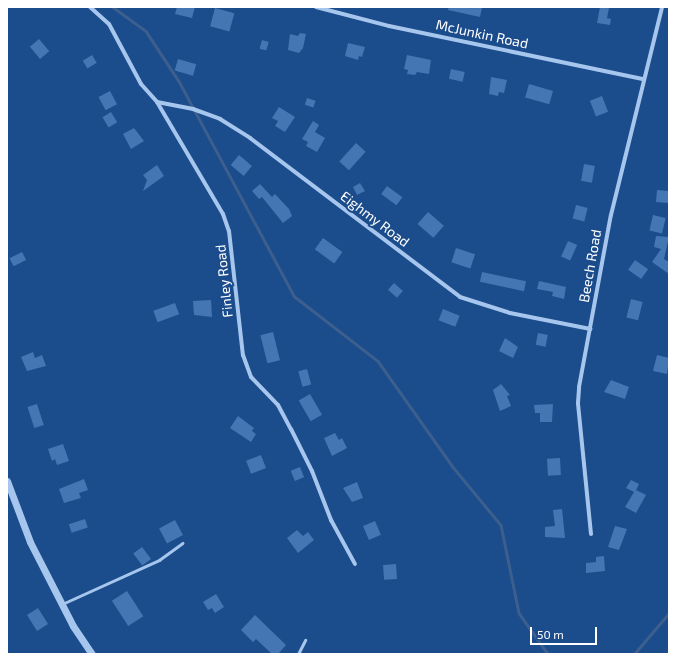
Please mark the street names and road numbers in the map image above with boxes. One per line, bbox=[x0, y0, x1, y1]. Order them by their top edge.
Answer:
street label: McJunkin Road bbox=[434, 16, 530, 52]
street label: Eighmy Road bbox=[337, 188, 413, 250]
street label: Beech Road bbox=[575, 228, 605, 304]
street label: Finley Road bbox=[212, 244, 236, 318]

